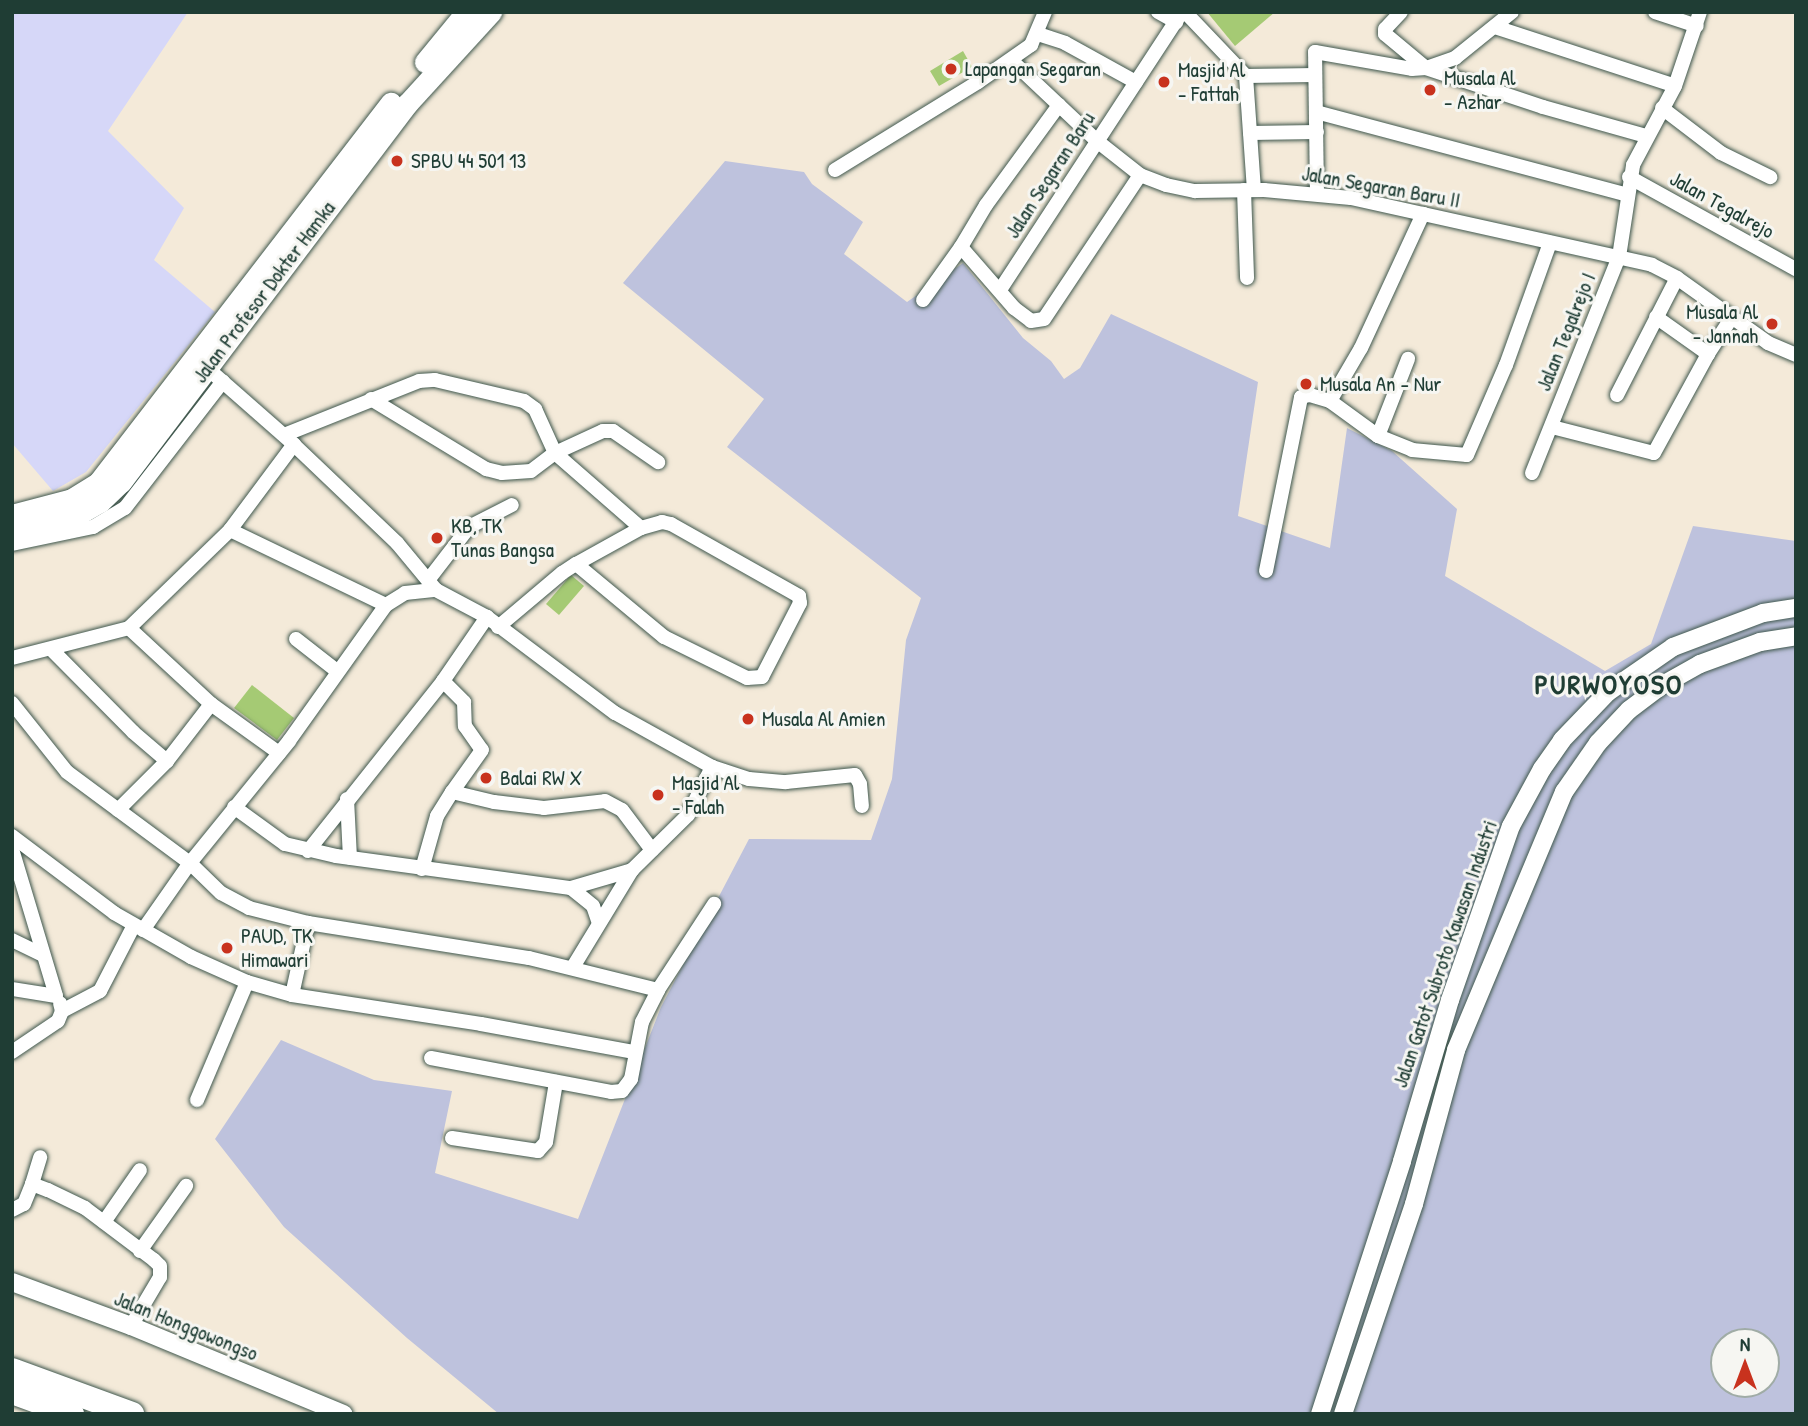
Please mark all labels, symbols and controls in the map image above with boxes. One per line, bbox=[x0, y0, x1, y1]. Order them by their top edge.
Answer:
place label: Lapangan Segaran bbox=[965, 56, 1101, 82]
place label: Masjid Al - Fattah bbox=[1178, 57, 1245, 107]
marker: Lapangan Segaran bbox=[943, 61, 959, 77]
place label: Musala Al - Azhar bbox=[1444, 65, 1516, 115]
marker: Masjid Al - Fattah bbox=[1156, 74, 1172, 90]
marker: Musala Al - Azhar bbox=[1422, 82, 1438, 98]
street label: Jalan Segaran Baru bbox=[1000, 107, 1100, 243]
place label: SPBU 44 501 13 bbox=[411, 148, 526, 174]
marker: SPBU 44 501 13 bbox=[389, 153, 405, 169]
street label: Jalan Segaran Baru II bbox=[1300, 161, 1462, 213]
street label: Jalan Tegalrejo bbox=[1665, 166, 1779, 244]
street label: Jalan Profesor Dokter Hamka bbox=[187, 196, 341, 388]
street label: Jalan Tegalrejo I bbox=[1531, 269, 1601, 395]
place label: Musala Al - Jannah bbox=[1686, 299, 1758, 349]
marker: Musala Al - Jannah bbox=[1764, 316, 1780, 332]
place label: Musala An - Nur bbox=[1320, 371, 1441, 397]
marker: Musala An - Nur bbox=[1298, 376, 1314, 392]
place label: KB, TK Tunas Bangsa bbox=[451, 513, 554, 563]
marker: KB, TK Tunas Bangsa bbox=[429, 530, 445, 546]
district label: PURWOYOSO bbox=[1536, 667, 1682, 701]
place label: Musala Al Amien bbox=[762, 706, 886, 732]
marker: Musala Al Amien bbox=[740, 711, 756, 727]
place label: Balai RW X bbox=[500, 765, 582, 791]
marker: Balai RW X bbox=[478, 770, 494, 786]
place label: Masjid Al - Falah bbox=[672, 770, 739, 820]
marker: Masjid Al - Falah bbox=[650, 787, 666, 803]
street label: Jalan Gatot Subroto Kawasan Industri bbox=[1387, 817, 1503, 1091]
place label: PAUD, TK Himawari bbox=[241, 923, 313, 973]
marker: PAUD, TK Himawari bbox=[219, 940, 235, 956]
street label: Jalan Honggowongso bbox=[111, 1286, 261, 1366]
north arrow bbox=[1710, 1328, 1780, 1398]
text: N bbox=[1740, 1331, 1750, 1357]

